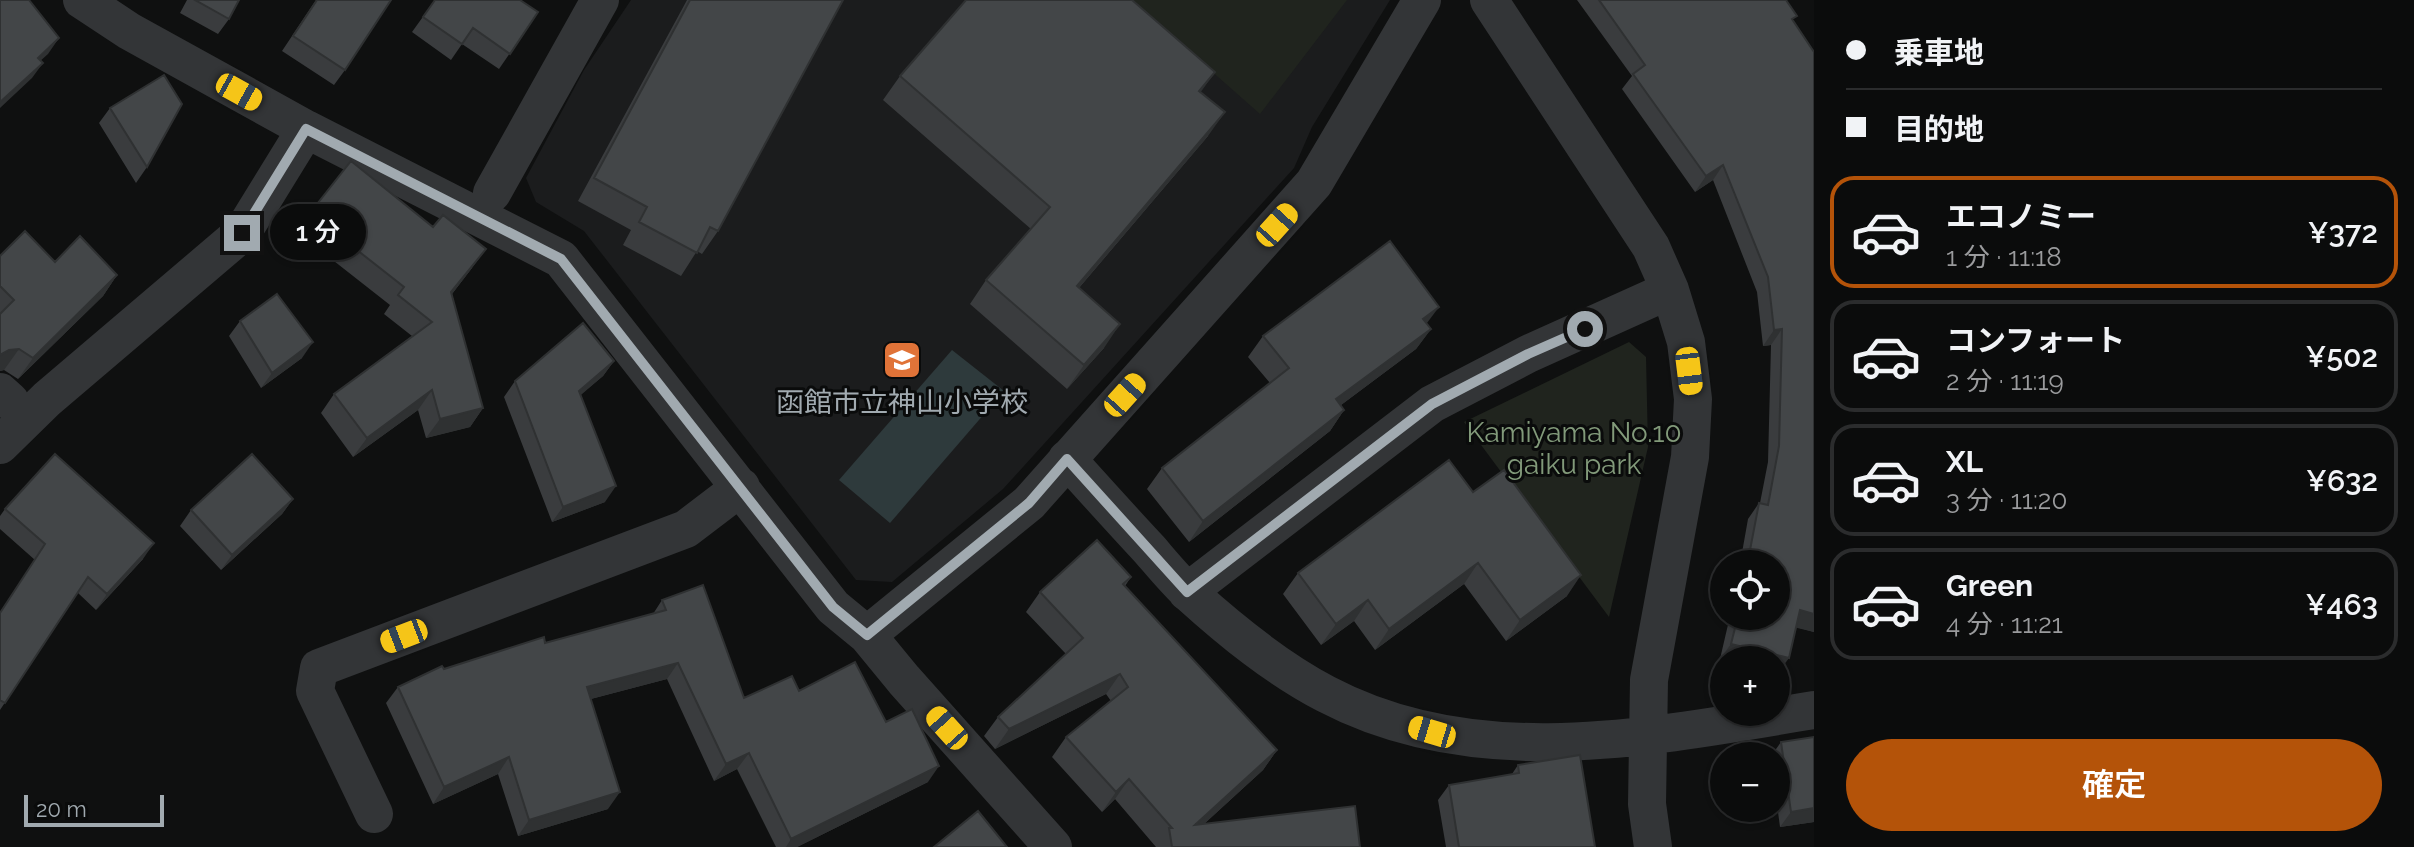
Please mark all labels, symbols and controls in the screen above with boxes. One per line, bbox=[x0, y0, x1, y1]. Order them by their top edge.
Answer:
text: 乗車地 bbox=[1894, 35, 1984, 70]
car bbox=[212, 70, 266, 114]
text: 目的地 bbox=[1894, 112, 1984, 147]
icon: car bbox=[1850, 196, 1922, 268]
car bbox=[1252, 199, 1302, 251]
text: エコノミー bbox=[1946, 199, 2096, 234]
callout: 1 分 bbox=[270, 205, 366, 261]
route end bbox=[224, 215, 260, 251]
text: ¥372 bbox=[2308, 215, 2378, 250]
text: 1 分 bbox=[296, 217, 340, 247]
text: 1 分 · 11:18 bbox=[1946, 242, 2062, 272]
route start bbox=[1567, 311, 1603, 347]
icon: car bbox=[1850, 320, 1922, 392]
text: コンフォート bbox=[1946, 323, 2125, 358]
school or university icon: 函館市立神山小学校 bbox=[881, 339, 923, 381]
text: ¥502 bbox=[2306, 339, 2378, 374]
car bbox=[1674, 346, 1704, 396]
text: 2 分 · 11:19 bbox=[1946, 366, 2064, 396]
car bbox=[1100, 369, 1150, 421]
place label: 函館市立神山小学校 bbox=[776, 386, 1028, 419]
park label: Kamiyama No.10 gaiku park bbox=[1466, 416, 1682, 481]
icon: car bbox=[1850, 444, 1922, 516]
text: XL bbox=[1946, 444, 1983, 479]
text: ¥632 bbox=[2306, 463, 2378, 498]
text: 3 分 · 11:20 bbox=[1946, 485, 2067, 515]
map controls bbox=[1710, 550, 1790, 822]
button: locate bbox=[1710, 550, 1790, 630]
icon: car bbox=[1850, 568, 1922, 640]
text: Green bbox=[1946, 568, 2033, 603]
text: ¥463 bbox=[2306, 587, 2378, 622]
text: 4 分 · 11:21 bbox=[1946, 609, 2063, 639]
car bbox=[377, 616, 431, 656]
button: + bbox=[1710, 646, 1790, 726]
car bbox=[922, 702, 972, 754]
car bbox=[1406, 714, 1458, 750]
button: 確定 bbox=[1846, 739, 2382, 831]
button: − bbox=[1710, 742, 1790, 822]
scale bar bbox=[24, 791, 164, 827]
text: 20 m bbox=[36, 796, 87, 822]

